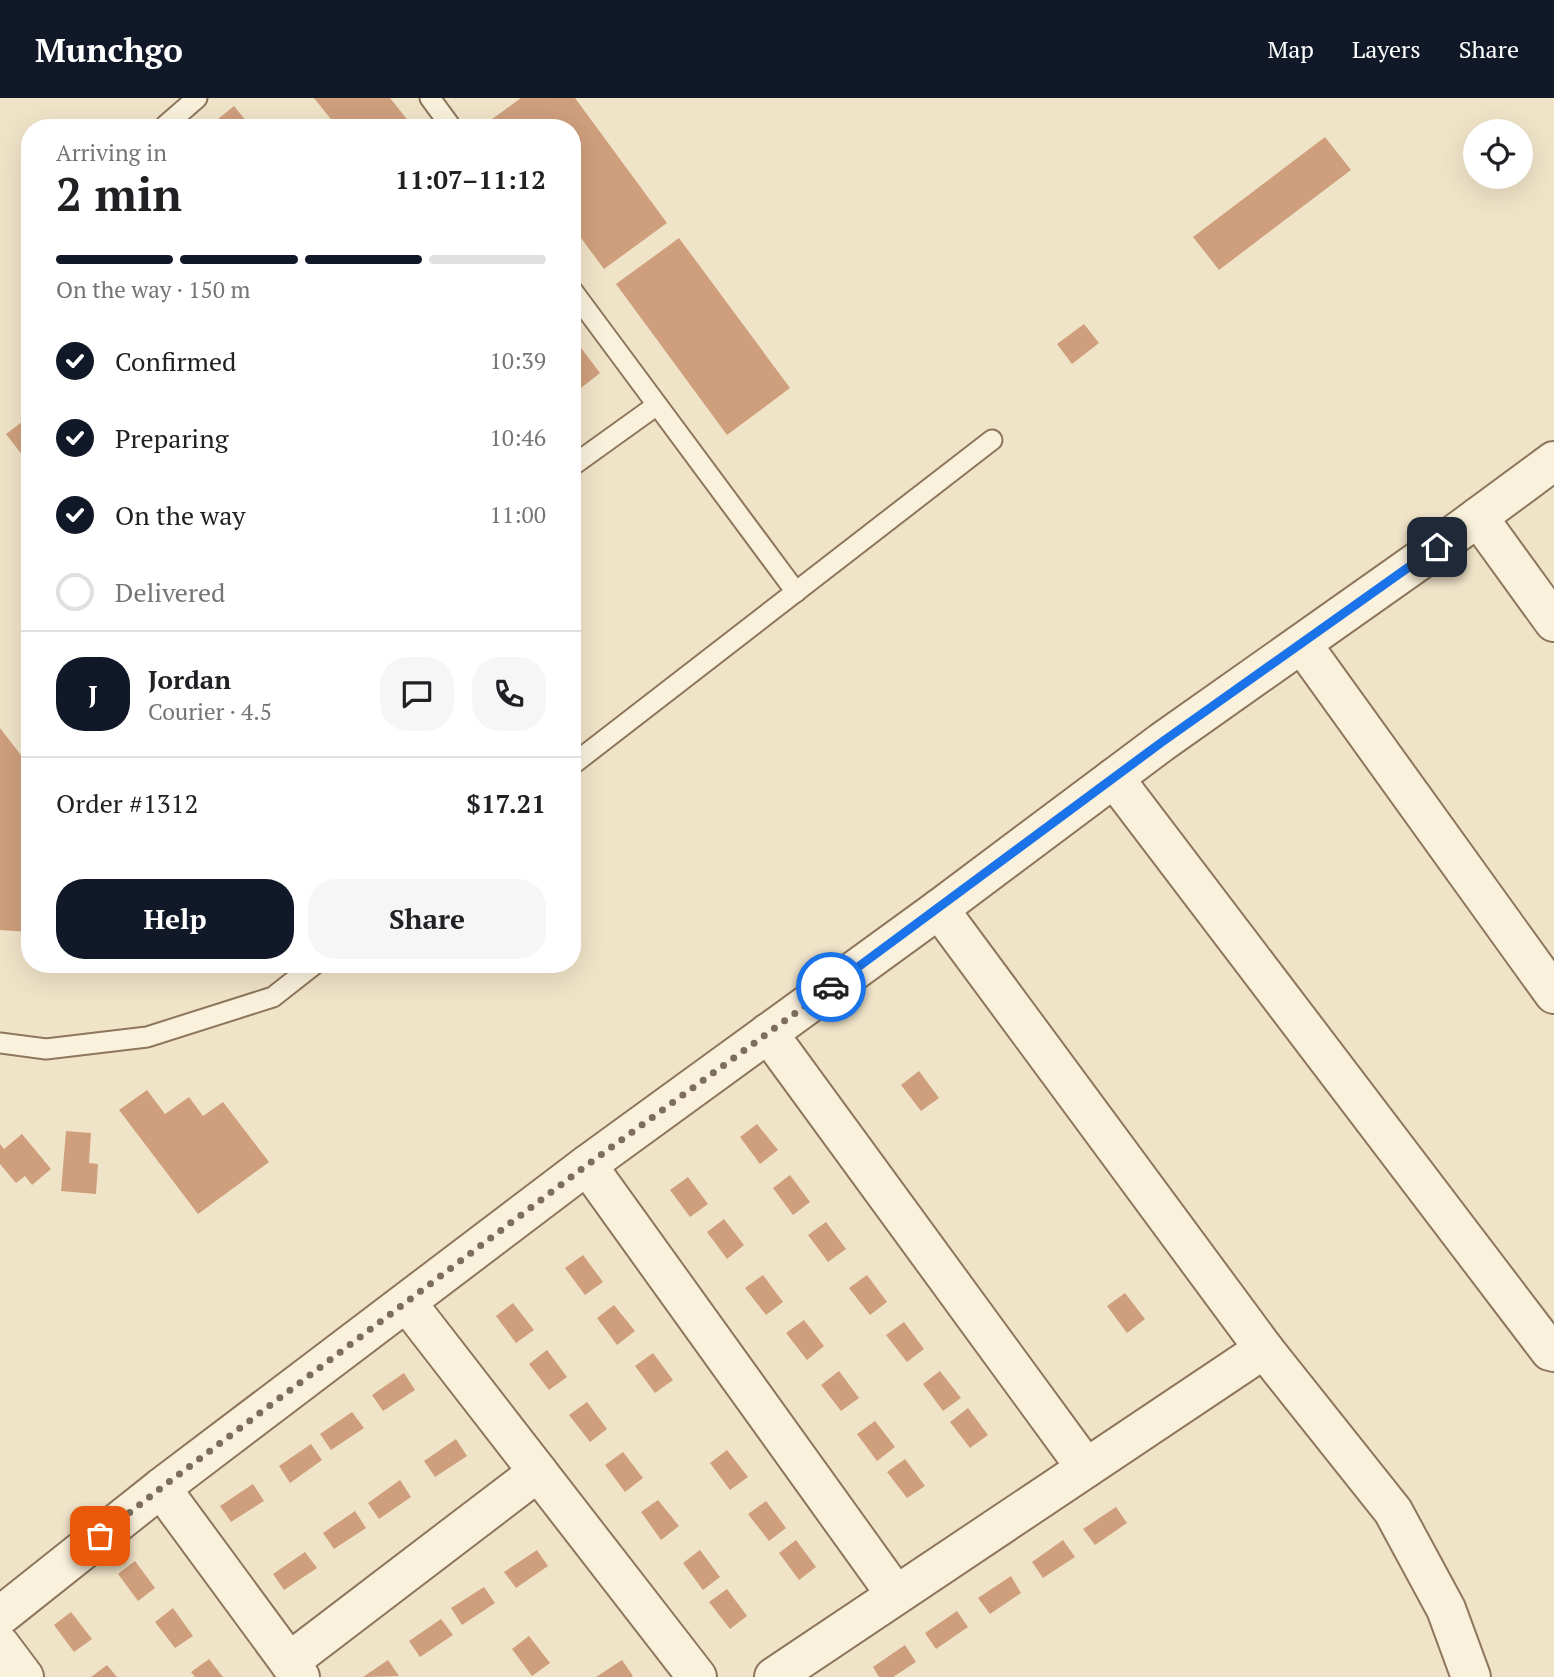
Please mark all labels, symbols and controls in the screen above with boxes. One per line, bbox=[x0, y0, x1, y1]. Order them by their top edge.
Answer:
text: Munchgo bbox=[35, 28, 183, 71]
text: Map bbox=[1267, 33, 1314, 65]
text: Layers bbox=[1352, 33, 1421, 65]
text: Share bbox=[1459, 33, 1519, 65]
map controls bbox=[1463, 119, 1533, 189]
button: locate bbox=[1463, 119, 1533, 189]
text: Arriving in bbox=[56, 137, 167, 168]
text: 11:07–11:12 bbox=[395, 162, 546, 196]
text: 2 min bbox=[56, 163, 182, 224]
text: On the way · 150 m bbox=[56, 274, 250, 305]
icon: check bbox=[56, 342, 94, 380]
text: Confirmed bbox=[115, 344, 236, 378]
text: 10:39 bbox=[489, 345, 546, 376]
icon: check bbox=[56, 419, 94, 457]
text: Preparing bbox=[115, 421, 228, 455]
text: 10:46 bbox=[489, 422, 546, 453]
icon: check bbox=[56, 496, 94, 534]
text: On the way bbox=[115, 498, 246, 532]
text: 11:00 bbox=[489, 499, 546, 530]
pin bbox=[1407, 517, 1467, 577]
icon: home bbox=[1418, 528, 1456, 566]
text: Delivered bbox=[115, 575, 225, 609]
button: chat bbox=[380, 657, 454, 731]
button: phone bbox=[472, 657, 546, 731]
text: Jordan bbox=[148, 662, 231, 696]
text: J bbox=[88, 677, 98, 711]
text: Courier · 4.5 bbox=[148, 696, 272, 727]
text: Order #1312 bbox=[56, 786, 198, 820]
text: $17.21 bbox=[466, 786, 546, 820]
button: Help bbox=[56, 879, 294, 959]
button: Share bbox=[308, 879, 546, 959]
courier bbox=[796, 952, 866, 1022]
icon: car bbox=[812, 968, 850, 1006]
pin bbox=[70, 1506, 130, 1566]
icon: bag bbox=[81, 1517, 119, 1555]

